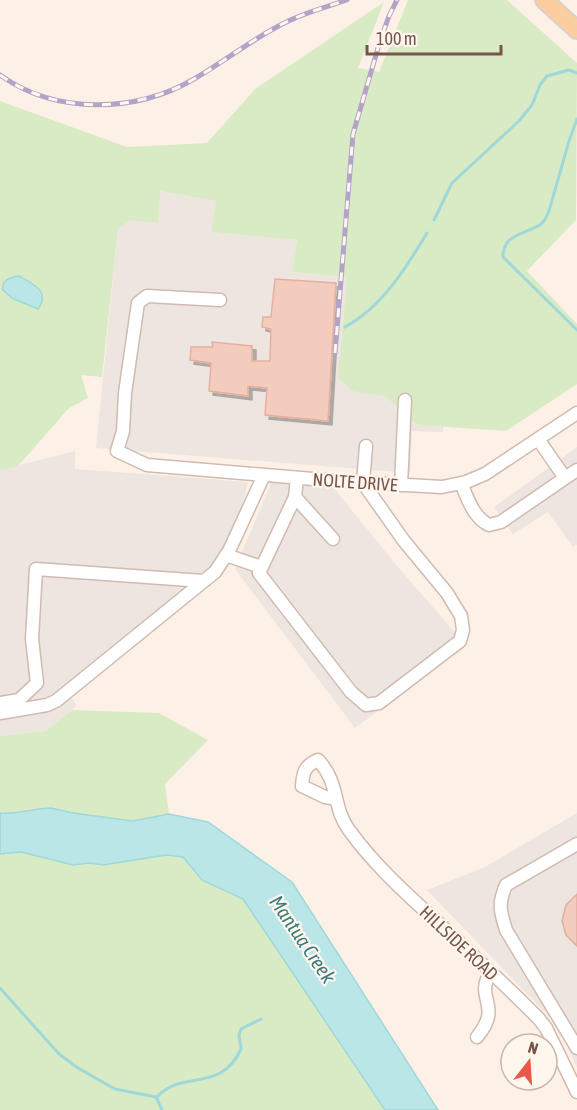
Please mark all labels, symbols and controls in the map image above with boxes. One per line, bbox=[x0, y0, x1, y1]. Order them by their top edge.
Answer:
scale bar bbox=[367, 18, 500, 56]
text: 100 m bbox=[376, 28, 417, 49]
street label: NOLTE DRIVE bbox=[312, 469, 398, 495]
water label: Mantua Creek bbox=[265, 891, 341, 987]
street label: HILLSIDE ROAD bbox=[415, 901, 503, 985]
north arrow bbox=[499, 1032, 559, 1092]
text: N bbox=[526, 1038, 541, 1058]

